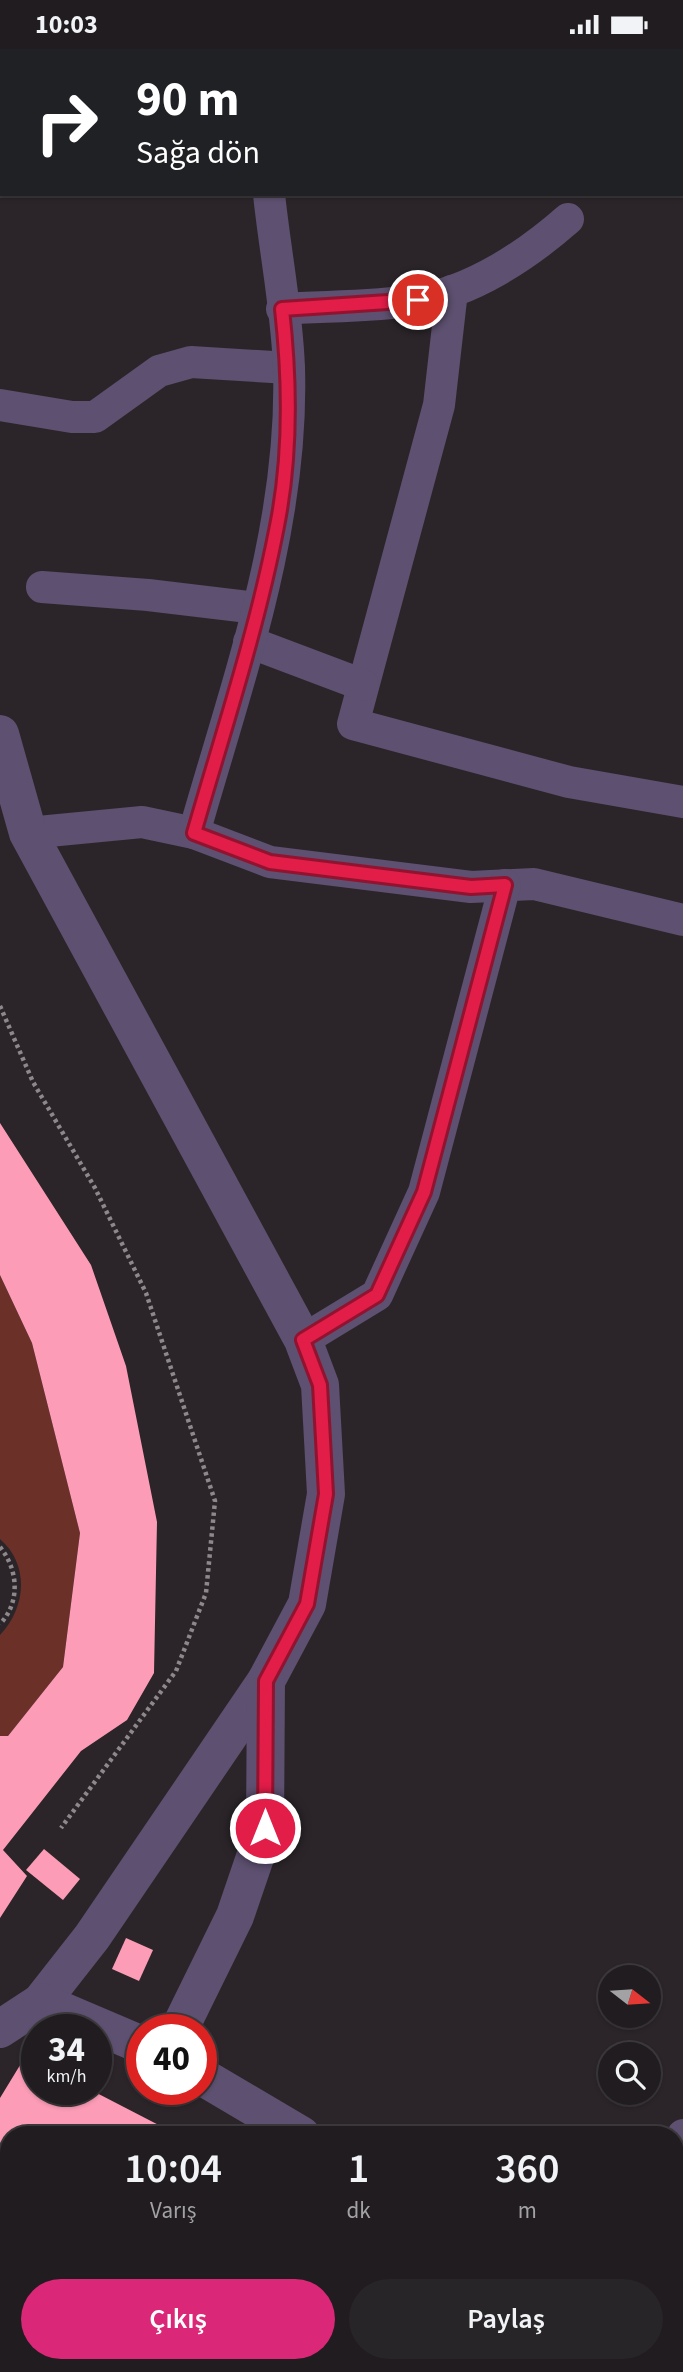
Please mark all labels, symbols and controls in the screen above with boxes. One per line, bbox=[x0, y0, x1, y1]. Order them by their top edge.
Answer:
text: 10:03 bbox=[35, 6, 98, 43]
text: 90 m bbox=[136, 65, 240, 135]
icon: right bbox=[21, 77, 112, 168]
text: Sağa dön bbox=[136, 130, 260, 176]
pin bbox=[388, 270, 448, 330]
icon: arrive bbox=[399, 281, 437, 319]
position arrow bbox=[228, 1791, 302, 1865]
north arrow bbox=[598, 1965, 662, 2028]
map controls bbox=[598, 1965, 661, 2105]
speed limit sign: 40 bbox=[126, 2014, 217, 2105]
text: 34 bbox=[48, 2025, 85, 2075]
button: search bbox=[598, 2042, 661, 2105]
text: km/h bbox=[47, 2064, 86, 2089]
text: 10:04 bbox=[124, 2139, 222, 2199]
text: 1 bbox=[348, 2139, 369, 2199]
text: 360 bbox=[495, 2139, 560, 2199]
text: Varış bbox=[150, 2194, 196, 2227]
text: dk bbox=[346, 2194, 371, 2227]
text: m bbox=[518, 2194, 537, 2227]
button: Çıkış bbox=[21, 2279, 335, 2359]
button: Paylaş bbox=[349, 2279, 663, 2359]

